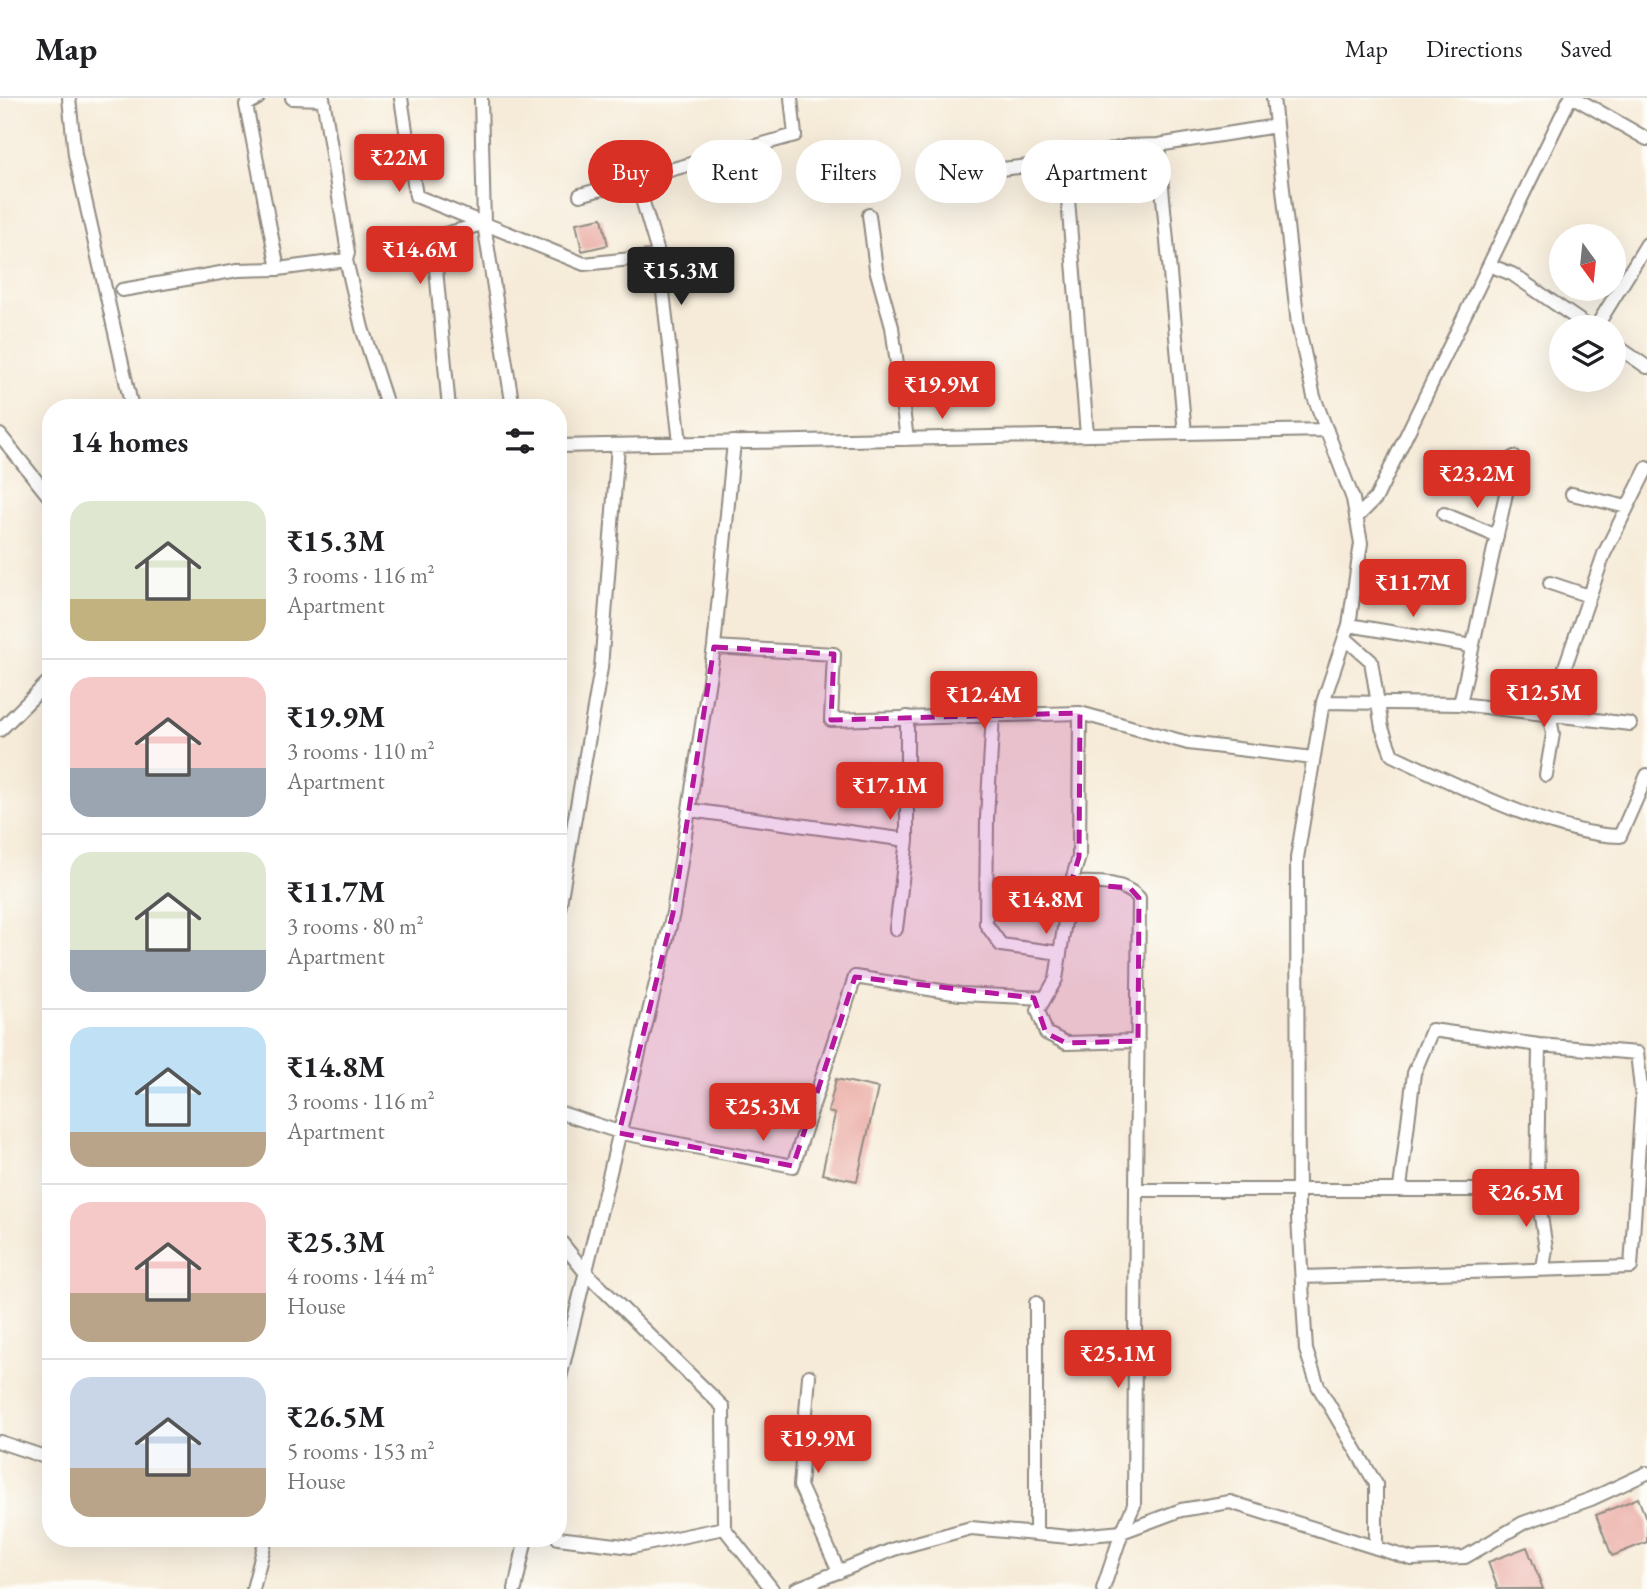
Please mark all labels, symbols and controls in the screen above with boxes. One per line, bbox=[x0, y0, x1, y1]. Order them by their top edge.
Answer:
text: Map bbox=[35, 27, 97, 70]
text: Map bbox=[1345, 33, 1388, 64]
text: Directions bbox=[1426, 33, 1523, 64]
text: Saved bbox=[1561, 33, 1612, 64]
pin: ₹22M bbox=[358, 134, 440, 194]
chip: Buy bbox=[588, 140, 673, 203]
chip: Rent bbox=[687, 140, 782, 203]
chip: Filters bbox=[796, 140, 901, 203]
chip: New bbox=[915, 140, 1007, 203]
chip: Apartment bbox=[1021, 140, 1171, 203]
text: ₹22M bbox=[370, 142, 428, 172]
north arrow bbox=[1549, 224, 1626, 301]
map controls bbox=[1549, 224, 1626, 392]
pin: ₹14.6M bbox=[363, 226, 477, 286]
text: ₹14.6M bbox=[382, 234, 458, 264]
pin: ₹15.3M bbox=[624, 248, 738, 307]
text: ₹15.3M bbox=[643, 255, 719, 285]
button: layers bbox=[1549, 315, 1626, 392]
pin: ₹19.9M bbox=[885, 362, 999, 421]
text: ₹19.9M bbox=[904, 369, 980, 399]
text: 14 homes bbox=[70, 422, 188, 461]
icon: filters bbox=[501, 422, 539, 460]
pin: ₹23.2M bbox=[1420, 450, 1534, 510]
text: ₹23.2M bbox=[1439, 458, 1515, 488]
text: ₹15.3M bbox=[287, 521, 385, 560]
icon: home bbox=[126, 529, 210, 613]
text: 3 rooms · 116 m² bbox=[287, 560, 435, 590]
pin: ₹11.7M bbox=[1356, 560, 1470, 619]
text: ₹11.7M bbox=[1375, 567, 1451, 597]
text: Apartment bbox=[287, 590, 385, 620]
pin: ₹12.5M bbox=[1487, 670, 1601, 729]
pin: ₹12.4M bbox=[927, 672, 1041, 731]
text: ₹12.5M bbox=[1506, 677, 1582, 707]
text: ₹12.4M bbox=[946, 679, 1022, 709]
text: ₹19.9M bbox=[287, 697, 385, 736]
icon: home bbox=[126, 705, 210, 789]
text: 3 rooms · 110 m² bbox=[287, 736, 435, 766]
pin: ₹17.1M bbox=[833, 762, 947, 822]
text: Apartment bbox=[287, 766, 385, 796]
text: ₹17.1M bbox=[852, 770, 928, 800]
text: ₹11.7M bbox=[287, 872, 385, 911]
pin: ₹14.8M bbox=[989, 876, 1103, 936]
icon: home bbox=[126, 880, 210, 964]
text: ₹14.8M bbox=[1008, 884, 1084, 914]
text: 3 rooms · 80 m² bbox=[287, 911, 424, 941]
text: Apartment bbox=[287, 941, 385, 971]
text: ₹14.8M bbox=[287, 1047, 385, 1086]
icon: home bbox=[126, 1055, 210, 1139]
pin: ₹25.3M bbox=[706, 1084, 820, 1143]
text: 3 rooms · 116 m² bbox=[287, 1086, 435, 1116]
text: ₹25.3M bbox=[725, 1091, 801, 1121]
text: Apartment bbox=[287, 1116, 385, 1146]
pin: ₹26.5M bbox=[1469, 1170, 1583, 1229]
text: ₹26.5M bbox=[1488, 1177, 1564, 1207]
text: ₹25.3M bbox=[287, 1222, 385, 1261]
icon: home bbox=[126, 1230, 210, 1314]
text: 4 rooms · 144 m² bbox=[287, 1261, 435, 1291]
text: House bbox=[287, 1291, 346, 1321]
pin: ₹25.1M bbox=[1061, 1330, 1175, 1390]
text: ₹25.1M bbox=[1080, 1338, 1156, 1368]
text: ₹26.5M bbox=[287, 1397, 385, 1436]
icon: home bbox=[126, 1405, 210, 1489]
pin: ₹19.9M bbox=[761, 1416, 875, 1475]
text: ₹19.9M bbox=[780, 1423, 856, 1453]
text: 5 rooms · 153 m² bbox=[287, 1436, 435, 1466]
text: House bbox=[287, 1466, 346, 1496]

